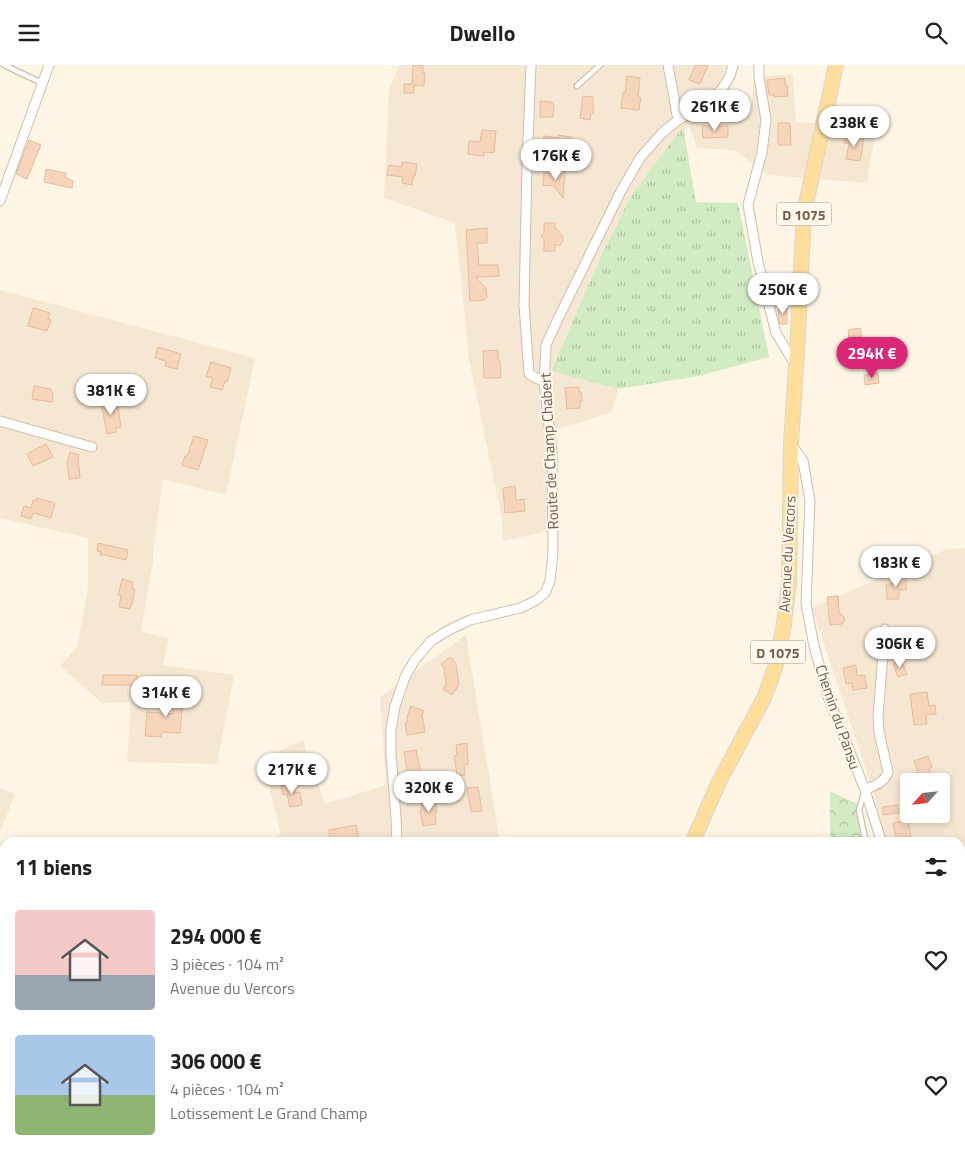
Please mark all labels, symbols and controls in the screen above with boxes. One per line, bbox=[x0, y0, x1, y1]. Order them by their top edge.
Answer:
text: Dwello bbox=[450, 16, 515, 50]
icon: menu bbox=[15, 19, 43, 47]
icon: search bbox=[922, 19, 950, 47]
pin: 261K € bbox=[674, 89, 756, 132]
text: 261K € bbox=[691, 94, 739, 118]
pin: 238K € bbox=[813, 106, 895, 148]
text: 238K € bbox=[830, 110, 878, 134]
pin: 176K € bbox=[515, 139, 597, 181]
text: 176K € bbox=[532, 143, 580, 167]
road number: D 1075 bbox=[776, 203, 832, 225]
pin: 250K € bbox=[742, 273, 824, 315]
text: 250K € bbox=[759, 277, 807, 301]
pin: 294K € bbox=[831, 337, 913, 379]
text: 294K € bbox=[848, 341, 896, 365]
street label: Route de Champ Chabert bbox=[533, 371, 565, 530]
pin: 381K € bbox=[70, 373, 152, 416]
text: 381K € bbox=[87, 378, 135, 402]
street label: Avenue du Vercors bbox=[772, 495, 802, 613]
pin: 183K € bbox=[855, 545, 937, 588]
text: 183K € bbox=[872, 550, 920, 574]
pin: 306K € bbox=[859, 627, 941, 669]
text: 306K € bbox=[876, 631, 924, 655]
road number: D 1075 bbox=[750, 641, 806, 663]
street label: Chemin du Pansu bbox=[809, 661, 867, 773]
pin: 314K € bbox=[125, 675, 207, 718]
text: 314K € bbox=[142, 680, 190, 704]
pin: 217K € bbox=[251, 753, 333, 795]
text: 217K € bbox=[268, 757, 316, 781]
pin: 320K € bbox=[388, 771, 470, 813]
north arrow bbox=[900, 773, 950, 823]
map controls bbox=[900, 773, 950, 823]
text: 320K € bbox=[405, 775, 453, 799]
text: 11 biens bbox=[15, 851, 92, 883]
icon: filters bbox=[922, 853, 950, 881]
text: 294 000 € bbox=[170, 920, 262, 952]
icon: home bbox=[55, 930, 115, 990]
icon: heart bbox=[922, 946, 950, 974]
text: 3 pièces · 104 m² bbox=[170, 952, 284, 976]
text: Avenue du Vercors bbox=[170, 976, 295, 1000]
text: 306 000 € bbox=[170, 1045, 262, 1077]
icon: home bbox=[55, 1055, 115, 1115]
icon: heart bbox=[922, 1071, 950, 1099]
text: 4 pièces · 104 m² bbox=[170, 1077, 284, 1101]
text: Lotissement Le Grand Champ bbox=[170, 1101, 367, 1125]

